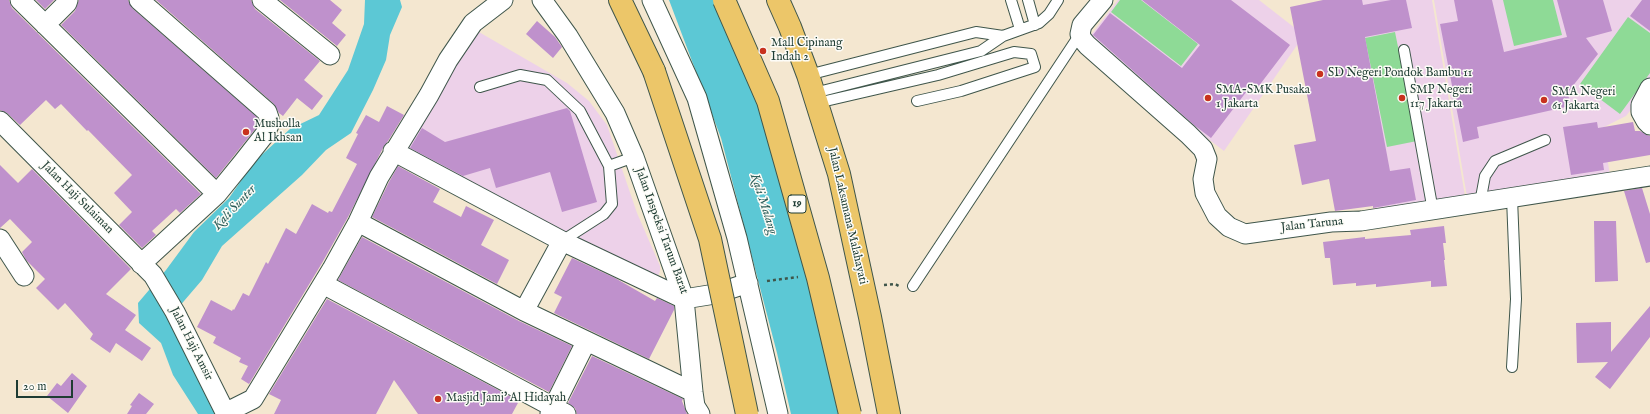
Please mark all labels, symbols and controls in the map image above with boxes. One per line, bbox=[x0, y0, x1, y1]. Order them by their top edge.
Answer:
place label: Mall Cipinang Indah 2 bbox=[771, 37, 843, 65]
marker: Mall Cipinang Indah 2 bbox=[758, 46, 768, 56]
place label: SD Negeri Pondok Bambu 11 bbox=[1328, 67, 1472, 81]
marker: SD Negeri Pondok Bambu 11 bbox=[1315, 69, 1325, 79]
place label: SMA-SMK Pusaka 1 Jakarta bbox=[1216, 84, 1310, 112]
place label: SMP Negeri 117 Jakarta bbox=[1410, 84, 1472, 112]
place label: SMA Negeri 61 Jakarta bbox=[1552, 86, 1615, 114]
marker: SMA-SMK Pusaka 1 Jakarta bbox=[1203, 93, 1213, 103]
marker: SMP Negeri 117 Jakarta bbox=[1397, 93, 1407, 103]
marker: SMA Negeri 61 Jakarta bbox=[1539, 95, 1549, 105]
place label: Musholla Al Ikhsan bbox=[254, 118, 302, 146]
marker: Musholla Al Ikhsan bbox=[241, 127, 251, 137]
street label: Jalan Laksamana Malahayati bbox=[824, 146, 870, 286]
street label: Jalan Haji Sulaiman bbox=[38, 159, 116, 237]
street label: Jalan Inspeksi Tarum Barat bbox=[631, 166, 691, 296]
water label: Kali Malang bbox=[746, 172, 780, 236]
water label: Kali Sunter bbox=[210, 182, 260, 234]
road number: 19 bbox=[788, 195, 806, 213]
street label: Jalan Taruna bbox=[1280, 215, 1344, 235]
street label: Jalan Haji Amsir bbox=[166, 305, 216, 383]
scale bar bbox=[18, 372, 75, 398]
text: 20 m bbox=[23, 379, 46, 394]
place label: Masjid Jami' Al Hidayah bbox=[446, 392, 566, 406]
marker: Masjid Jami' Al Hidayah bbox=[433, 394, 443, 404]

